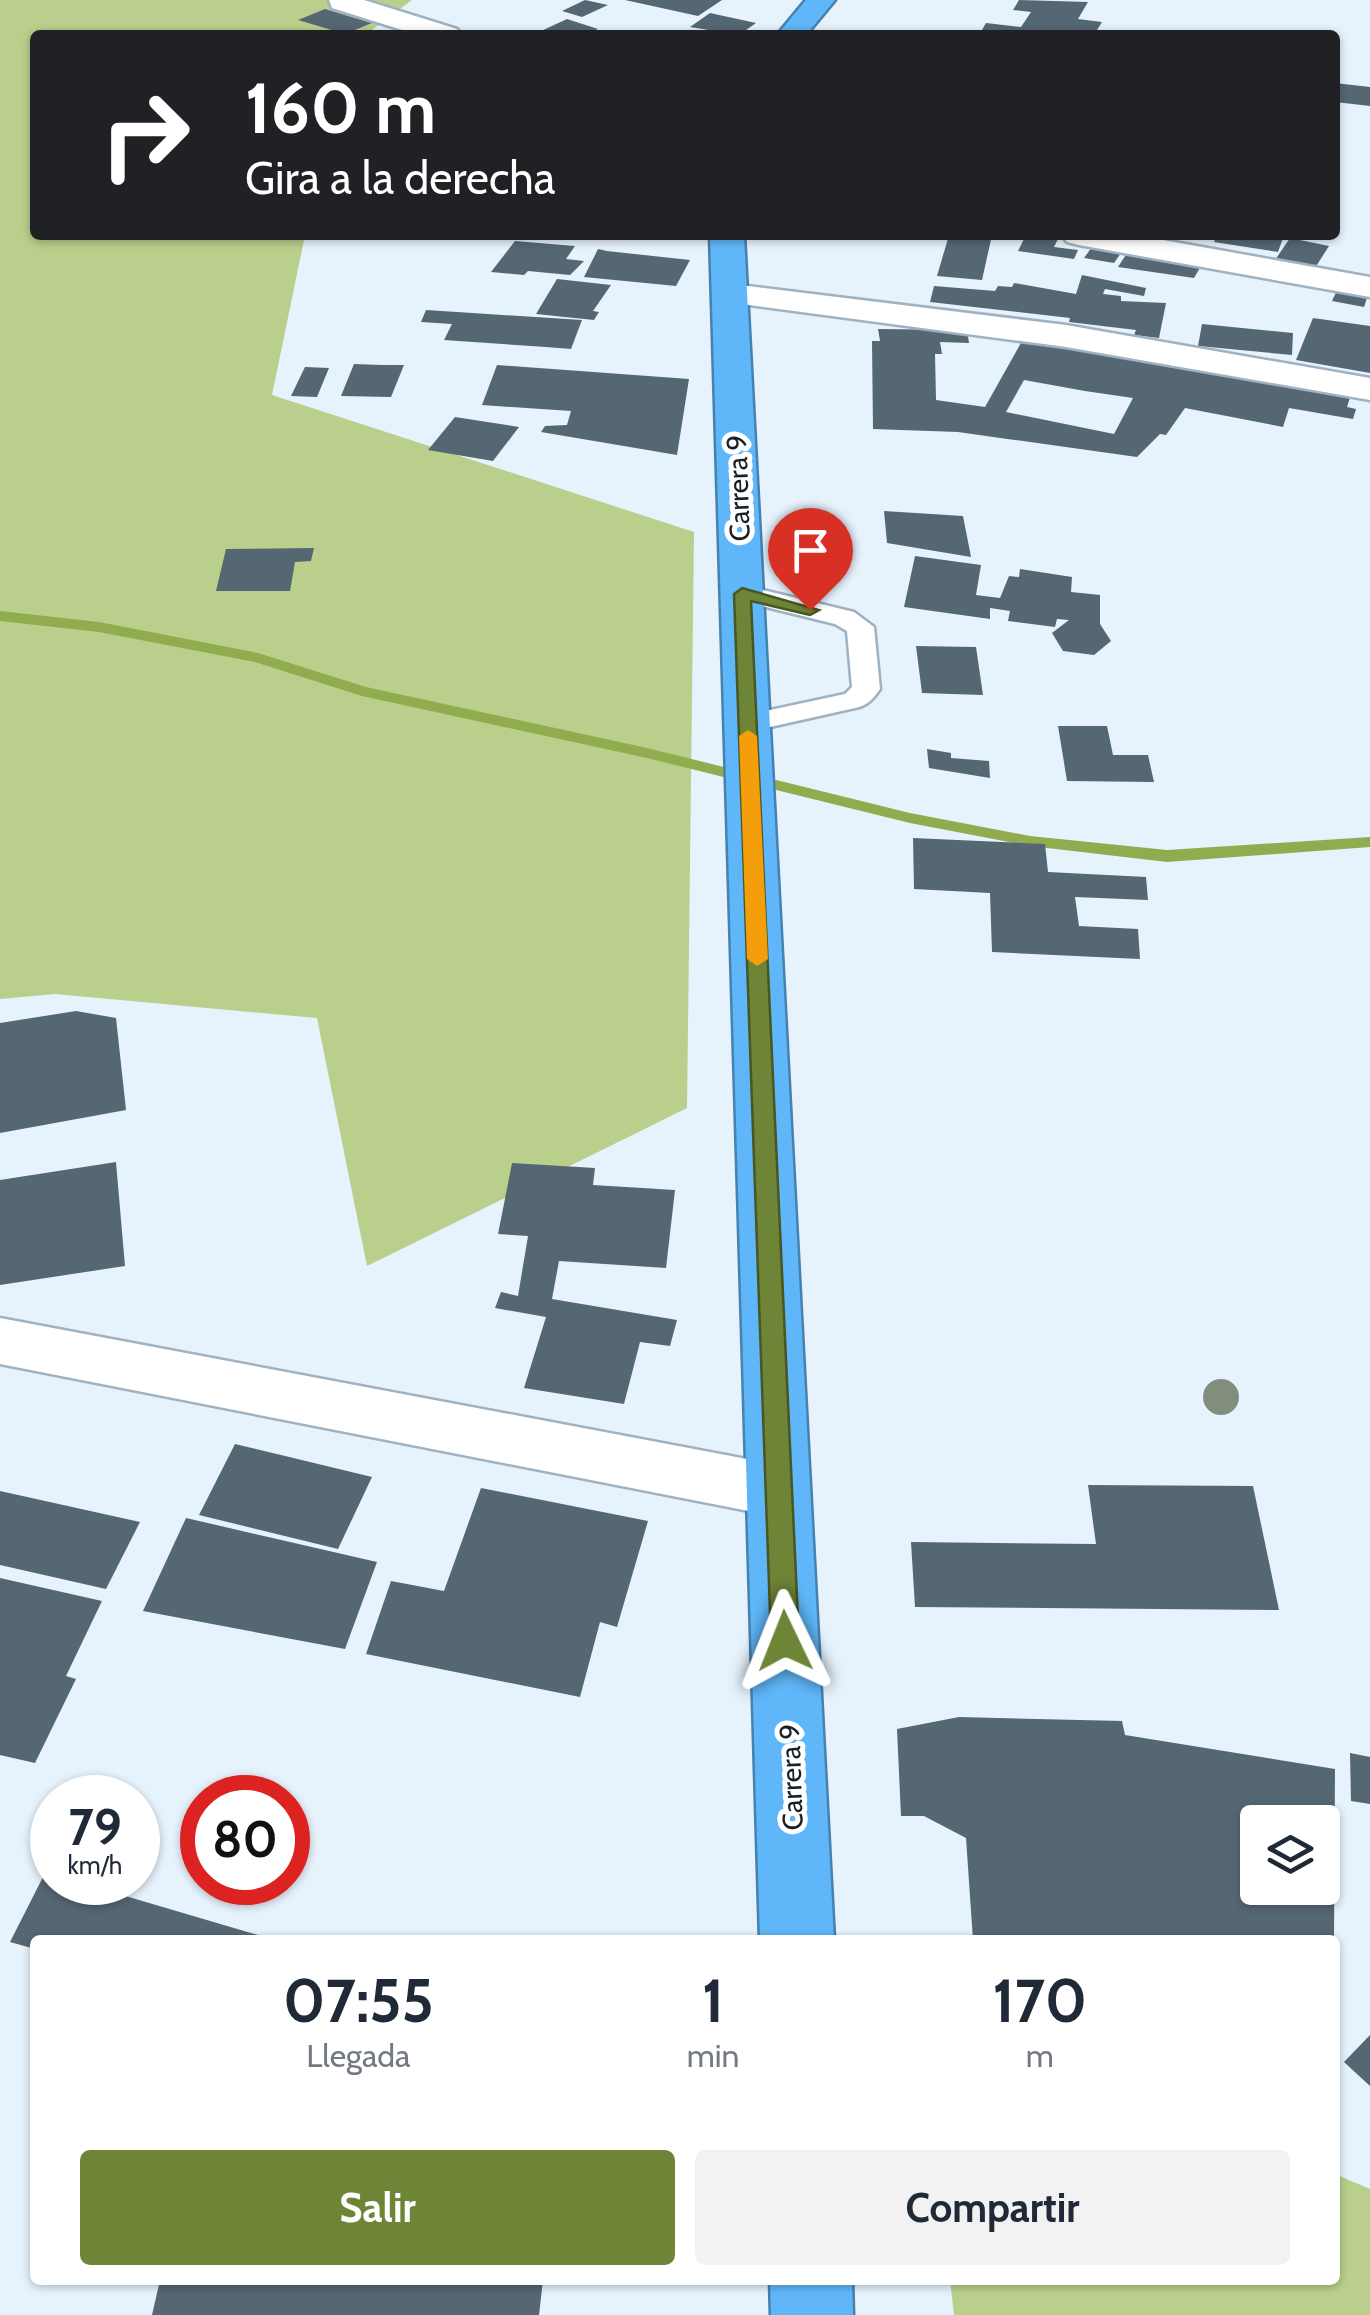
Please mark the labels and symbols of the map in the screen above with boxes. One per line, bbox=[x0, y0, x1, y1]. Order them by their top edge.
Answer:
street label: Carrera 9 bbox=[719, 434, 757, 542]
pin bbox=[768, 508, 853, 611]
position arrow bbox=[733, 1589, 837, 1693]
street label: Carrera 9 bbox=[772, 1723, 810, 1831]
speed limit sign: 80 bbox=[180, 1775, 310, 1905]

